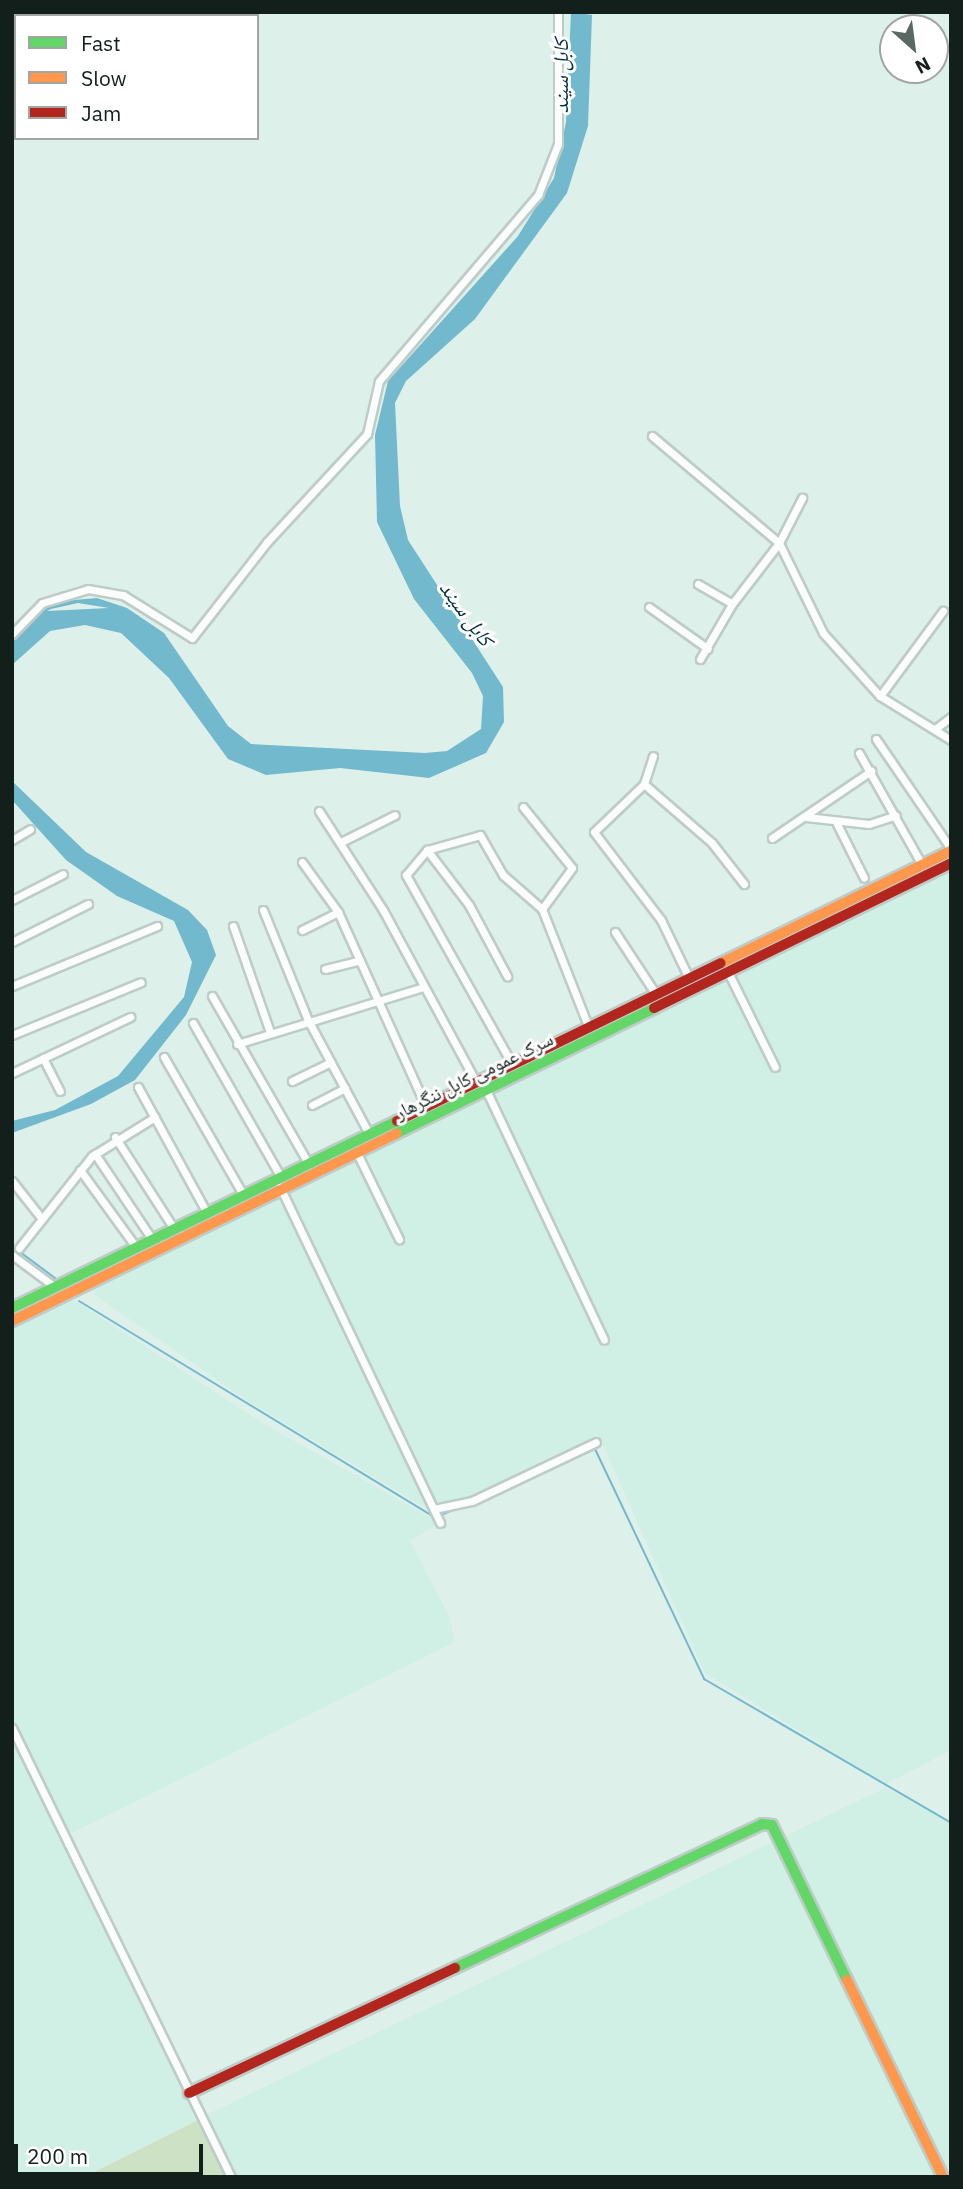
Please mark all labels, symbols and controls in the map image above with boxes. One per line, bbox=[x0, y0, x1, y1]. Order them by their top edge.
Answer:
legend bbox=[14, 14, 259, 140]
north arrow bbox=[879, 14, 949, 84]
text: Fast bbox=[81, 29, 121, 57]
water label: کابل سيند bbox=[547, 39, 573, 113]
text: N bbox=[911, 52, 935, 80]
text: Slow bbox=[81, 64, 127, 92]
text: Jam bbox=[81, 99, 121, 127]
water label: کابل سيند bbox=[435, 575, 499, 651]
street label: سرک عمومی کابل ننگرهار bbox=[391, 1028, 557, 1124]
scale bar bbox=[18, 2130, 206, 2174]
text: 200 m bbox=[27, 2142, 88, 2170]

